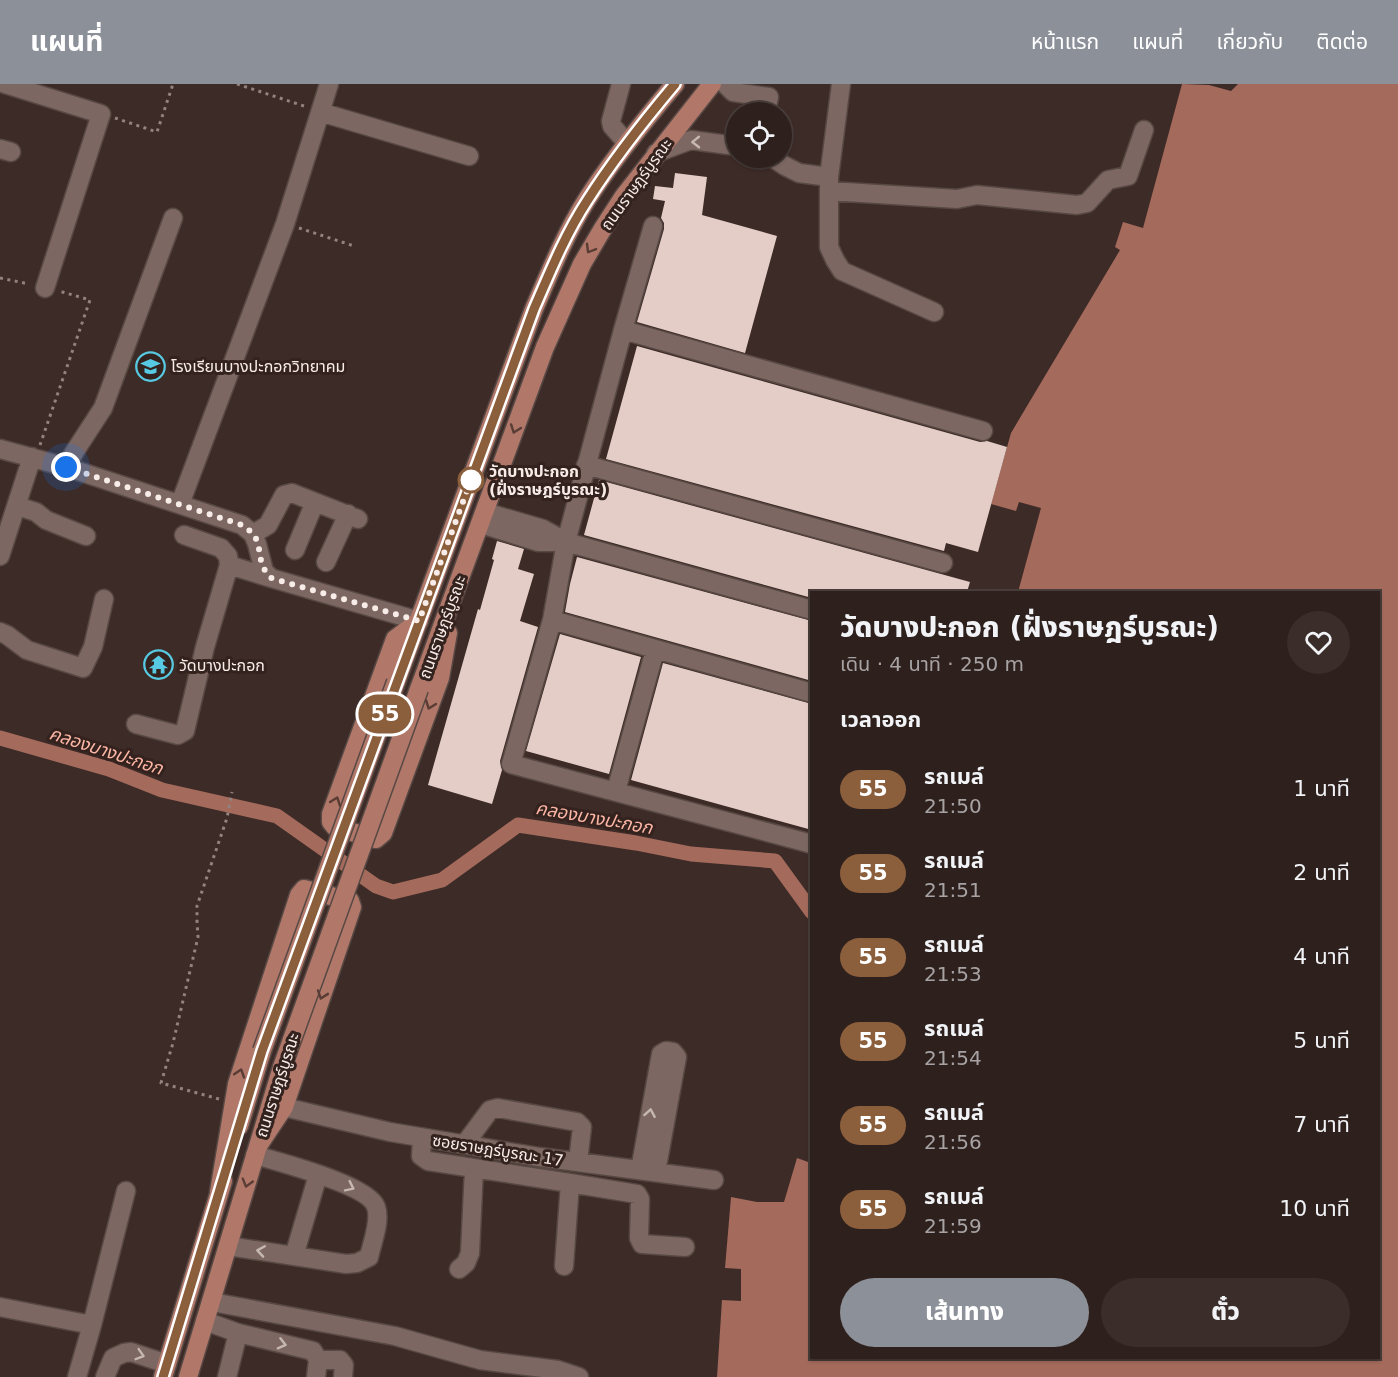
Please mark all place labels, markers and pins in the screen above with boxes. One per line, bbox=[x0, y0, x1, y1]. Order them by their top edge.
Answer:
school or university icon: โรงเรียนบางปะกอกวิทยาคม bbox=[134, 350, 166, 382]
place label: โรงเรียนบางปะกอกวิทยาคม bbox=[171, 357, 345, 376]
place label: วัดบางปะกอก (ฝั่งราษฎร์บูรณะ) bbox=[489, 462, 607, 500]
marker: วัดบางปะกอก (ฝั่งราษฎร์บูรณะ) bbox=[458, 467, 484, 493]
temple icon: วัดบางปะกอก bbox=[142, 649, 174, 681]
place label: วัดบางปะกอก bbox=[179, 656, 265, 675]

